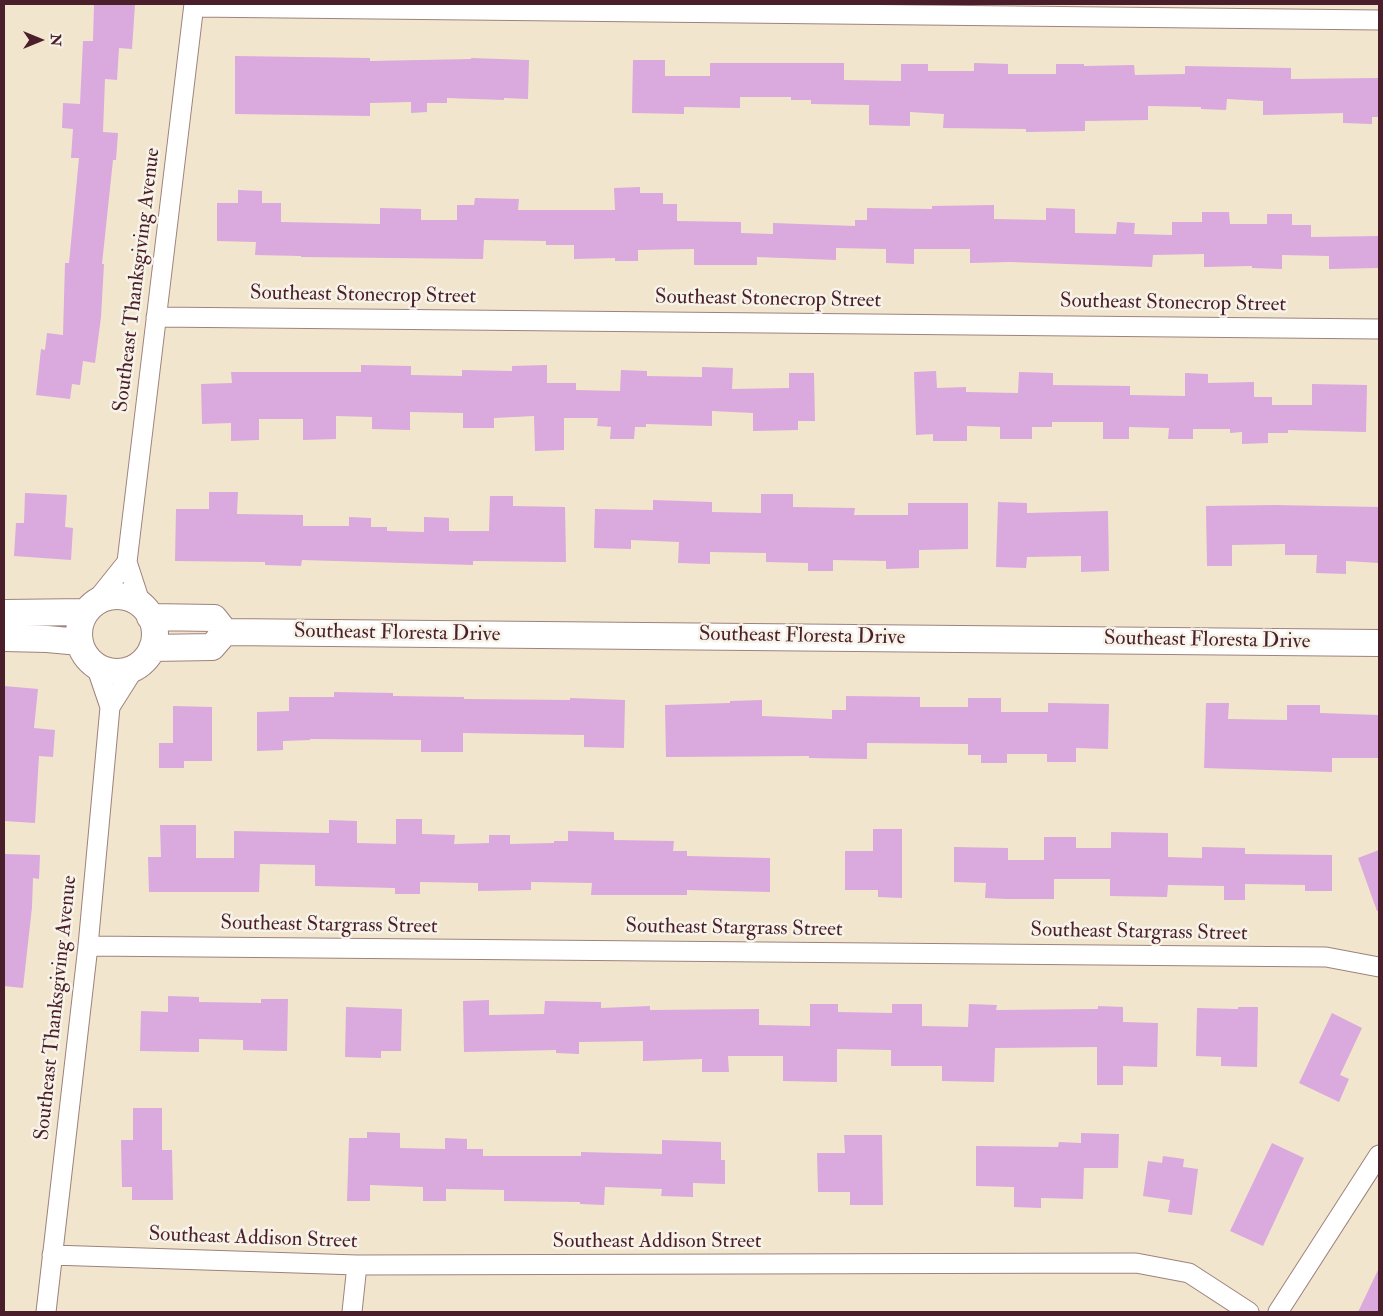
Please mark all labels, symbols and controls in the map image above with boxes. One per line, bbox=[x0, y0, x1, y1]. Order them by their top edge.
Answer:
north arrow bbox=[15, 15, 65, 65]
text: N bbox=[47, 34, 64, 46]
street label: Southeast Thanksgiving Avenue bbox=[109, 146, 167, 414]
street label: Southeast Stonecrop Street bbox=[250, 281, 476, 311]
street label: Southeast Stonecrop Street bbox=[655, 285, 881, 315]
street label: Southeast Stonecrop Street bbox=[1060, 289, 1286, 319]
street label: Southeast Floresta Drive bbox=[294, 620, 500, 648]
street label: Southeast Floresta Drive bbox=[699, 623, 905, 651]
street label: Southeast Floresta Drive bbox=[1104, 627, 1310, 655]
street label: Southeast Thanksgiving Avenue bbox=[31, 874, 83, 1142]
street label: Southeast Stargrass Street bbox=[220, 912, 438, 940]
street label: Southeast Stargrass Street bbox=[625, 915, 843, 943]
street label: Southeast Stargrass Street bbox=[1030, 919, 1248, 947]
street label: Southeast Addison Street bbox=[148, 1223, 358, 1255]
street label: Southeast Addison Street bbox=[552, 1229, 762, 1255]

